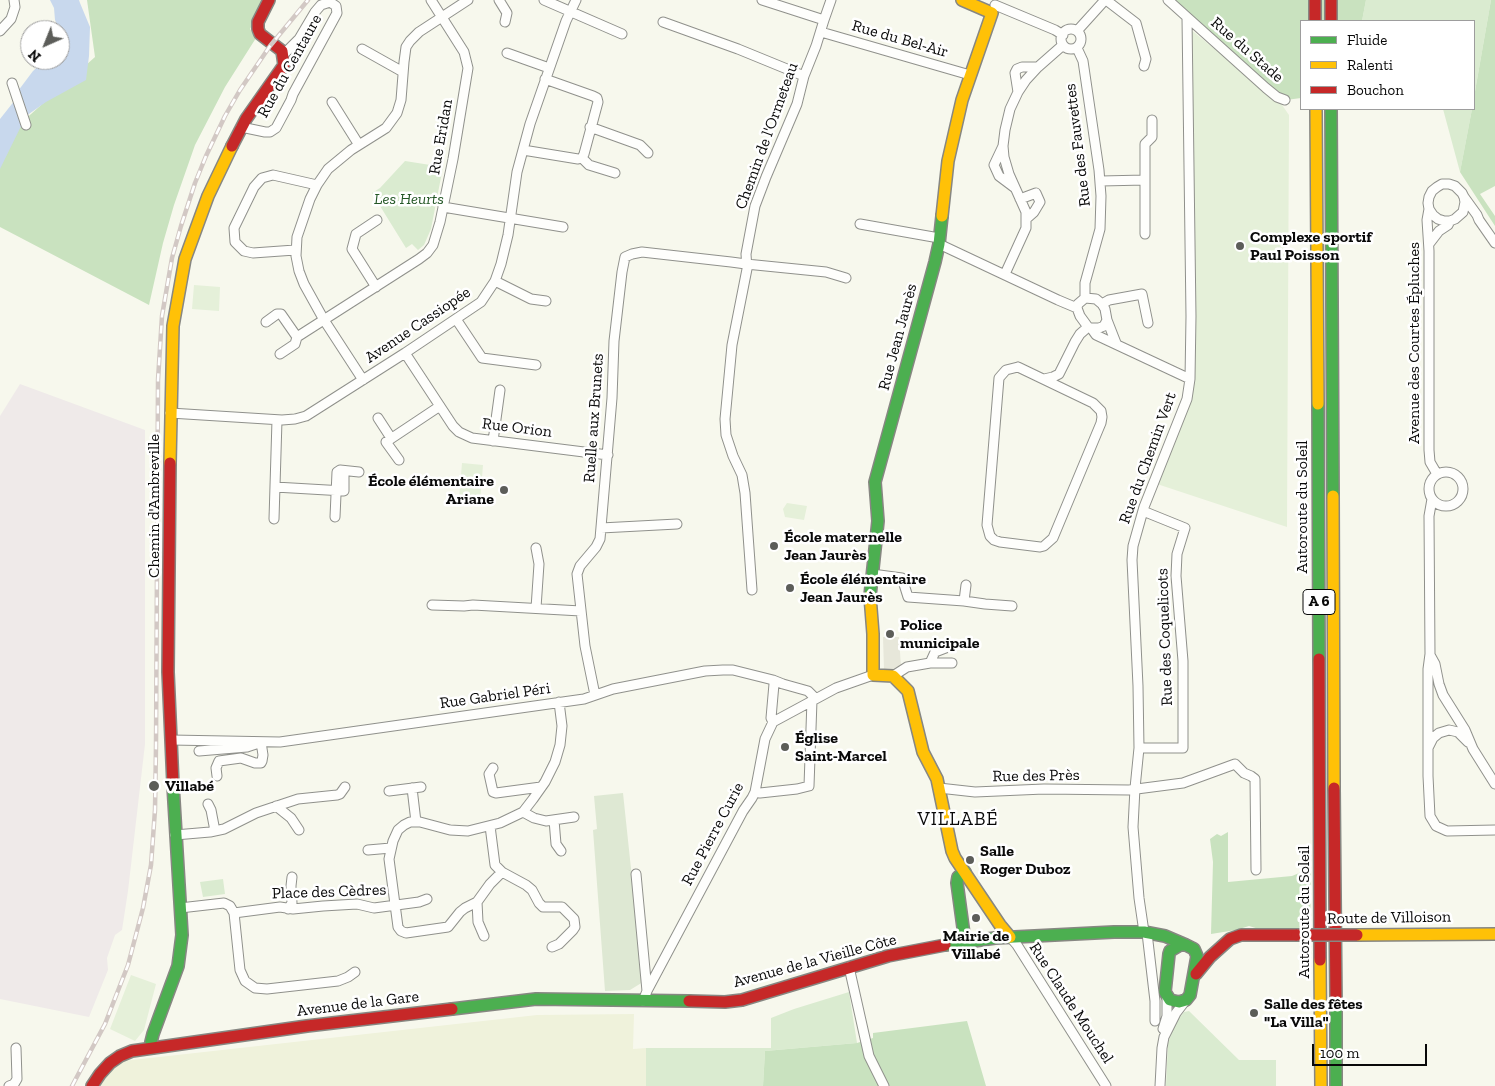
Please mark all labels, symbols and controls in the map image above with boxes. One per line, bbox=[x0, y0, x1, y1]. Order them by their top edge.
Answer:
street label: Rue du Centaure bbox=[254, 11, 326, 121]
street label: Rue du Stade bbox=[1207, 13, 1287, 87]
street label: Rue du Bel-Air bbox=[850, 16, 950, 62]
north arrow bbox=[20, 20, 70, 70]
legend bbox=[1300, 20, 1475, 110]
text: Fluide bbox=[1347, 31, 1387, 49]
text: N bbox=[25, 46, 45, 65]
text: Ralenti bbox=[1347, 56, 1393, 74]
street label: Chemin de l'Ormeteau bbox=[731, 60, 803, 212]
text: Bouchon bbox=[1347, 81, 1404, 99]
street label: Rue des Fauvettes bbox=[1061, 82, 1095, 208]
street label: Rue Eridan bbox=[425, 98, 457, 176]
park label: Les Heurts bbox=[374, 189, 444, 209]
place label: Complexe sportif Paul Poisson bbox=[1250, 227, 1372, 265]
marker: Complexe sportif Paul Poisson bbox=[1234, 240, 1246, 252]
street label: Avenue des Courtes Épluches bbox=[1404, 242, 1424, 444]
street label: Rue Jean Jaurès bbox=[875, 282, 921, 392]
street label: Avenue Cassiopée bbox=[362, 283, 474, 367]
street label: Ruelle aux Brunets bbox=[580, 353, 608, 483]
street label: Rue du Chemin Vert bbox=[1115, 390, 1181, 526]
street label: Rue Orion bbox=[481, 414, 553, 442]
street label: Chemin d'Ambreville bbox=[144, 434, 164, 578]
street label: Autoroute du Soleil bbox=[1292, 441, 1312, 573]
place label: École élémentaire Ariane bbox=[368, 471, 494, 509]
marker: École élémentaire Ariane bbox=[498, 484, 510, 496]
place label: École maternelle Jean Jaurès bbox=[784, 527, 902, 565]
marker: École maternelle Jean Jaurès bbox=[768, 540, 780, 552]
street label: Rue des Coquelicots bbox=[1153, 568, 1177, 706]
place label: École élémentaire Jean Jaurès bbox=[800, 569, 926, 607]
marker: École élémentaire Jean Jaurès bbox=[784, 582, 796, 594]
road number: A 6 bbox=[1303, 590, 1335, 614]
place label: Police municipale bbox=[900, 615, 979, 653]
marker: Police municipale bbox=[884, 628, 896, 640]
street label: Rue Gabriel Péri bbox=[438, 679, 552, 713]
place label: Église Saint-Marcel bbox=[795, 728, 887, 766]
marker: Église Saint-Marcel bbox=[779, 741, 791, 753]
street label: Rue des Près bbox=[992, 766, 1080, 786]
place label: Villabé bbox=[165, 776, 214, 796]
marker: Villabé bbox=[147, 779, 161, 793]
street label: Rue Pierre Curie bbox=[678, 779, 748, 889]
district label: VILLABÉ bbox=[917, 809, 999, 831]
place label: Salle Roger Duboz bbox=[980, 841, 1071, 879]
street label: Autoroute du Soleil bbox=[1294, 846, 1314, 978]
marker: Salle Roger Duboz bbox=[964, 854, 976, 866]
street label: Place des Cèdres bbox=[271, 880, 387, 904]
street label: Route de Villoison bbox=[1327, 907, 1451, 929]
marker: Mairie de Villabé bbox=[970, 912, 982, 924]
place label: Mairie de Villabé bbox=[943, 926, 1009, 964]
street label: Avenue de la Vieille Côte bbox=[731, 930, 899, 992]
street label: Rue Claude Mouchel bbox=[1025, 939, 1117, 1067]
street label: Avenue de la Gare bbox=[296, 987, 420, 1021]
place label: Salle des fêtes "La Villa" bbox=[1264, 994, 1363, 1032]
marker: Salle des fêtes "La Villa" bbox=[1248, 1007, 1260, 1019]
scale bar bbox=[1315, 1034, 1430, 1066]
text: 100 m bbox=[1320, 1044, 1359, 1062]

